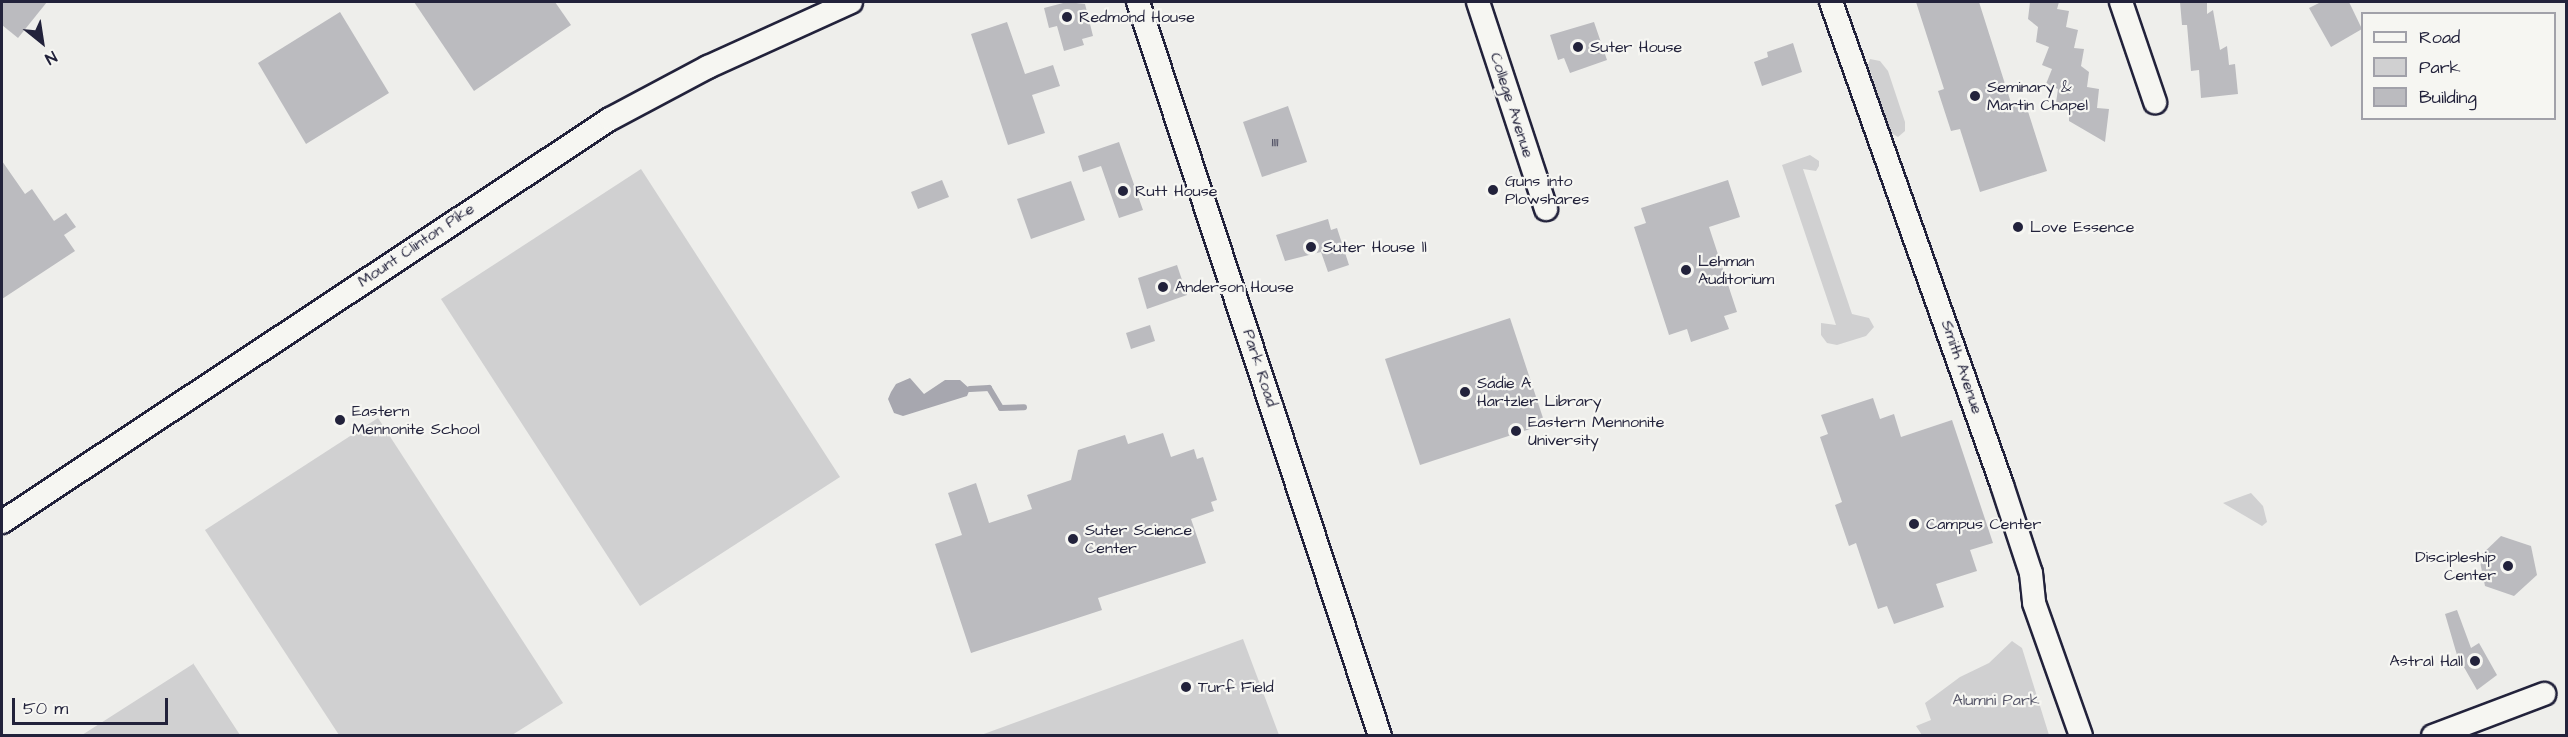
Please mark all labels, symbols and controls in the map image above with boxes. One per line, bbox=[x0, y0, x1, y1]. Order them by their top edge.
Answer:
place label: Redmond House bbox=[1079, 7, 1195, 27]
marker: Redmond House bbox=[1060, 10, 1074, 24]
north arrow bbox=[12, 12, 72, 72]
legend bbox=[2361, 12, 2556, 120]
text: Road bbox=[2419, 25, 2460, 50]
place label: Suter House bbox=[1590, 37, 1682, 57]
marker: Suter House bbox=[1571, 40, 1585, 54]
text: N bbox=[41, 46, 61, 70]
street label: College Avenue bbox=[1486, 50, 1538, 160]
text: Park bbox=[2419, 55, 2461, 80]
place label: Seminary & Martin Chapel bbox=[1987, 77, 2088, 115]
text: Building bbox=[2419, 85, 2477, 110]
marker: Seminary & Martin Chapel bbox=[1968, 89, 1982, 103]
house number: 1111 bbox=[1271, 134, 1279, 150]
place label: Guns into Plowshares bbox=[1505, 171, 1589, 209]
place label: Rutt House bbox=[1135, 181, 1217, 201]
marker: Guns into Plowshares bbox=[1486, 183, 1500, 197]
marker: Rutt House bbox=[1116, 184, 1130, 198]
street label: Mount Clinton Pike bbox=[354, 199, 478, 291]
place label: Love Essence bbox=[2030, 217, 2134, 237]
marker: Love Essence bbox=[2011, 220, 2025, 234]
place label: Suter House ll bbox=[1323, 237, 1427, 257]
marker: Suter House ll bbox=[1304, 240, 1318, 254]
place label: Lehman Auditorium bbox=[1698, 251, 1774, 289]
marker: Lehman Auditorium bbox=[1679, 263, 1693, 277]
place label: Anderson House bbox=[1175, 277, 1294, 297]
marker: Anderson House bbox=[1156, 280, 1170, 294]
street label: Smith Avenue bbox=[1937, 318, 1987, 416]
street label: Park Road bbox=[1238, 327, 1282, 409]
place label: Sadie A Hartzler Library bbox=[1477, 373, 1602, 411]
marker: Sadie A Hartzler Library bbox=[1458, 385, 1472, 399]
place label: Eastern Mennonite School bbox=[352, 401, 480, 439]
place label: Eastern Mennonite University bbox=[1528, 412, 1664, 450]
marker: Eastern Mennonite School bbox=[333, 413, 347, 427]
marker: Eastern Mennonite University bbox=[1509, 424, 1523, 438]
place label: Campus Center bbox=[1926, 514, 2041, 534]
marker: Campus Center bbox=[1907, 517, 1921, 531]
place label: Suter Science Center bbox=[1085, 520, 1192, 558]
marker: Suter Science Center bbox=[1066, 532, 1080, 546]
place label: Discipleship Center bbox=[2415, 547, 2496, 585]
marker: Discipleship Center bbox=[2501, 559, 2515, 573]
place label: Astral Hall bbox=[2390, 651, 2463, 671]
marker: Astral Hall bbox=[2468, 654, 2482, 668]
place label: Turf Field bbox=[1198, 677, 1274, 697]
marker: Turf Field bbox=[1179, 680, 1193, 694]
scale bar bbox=[15, 686, 171, 724]
park label: Alumni Park bbox=[1952, 690, 2040, 710]
text: 50 m bbox=[23, 696, 68, 721]

